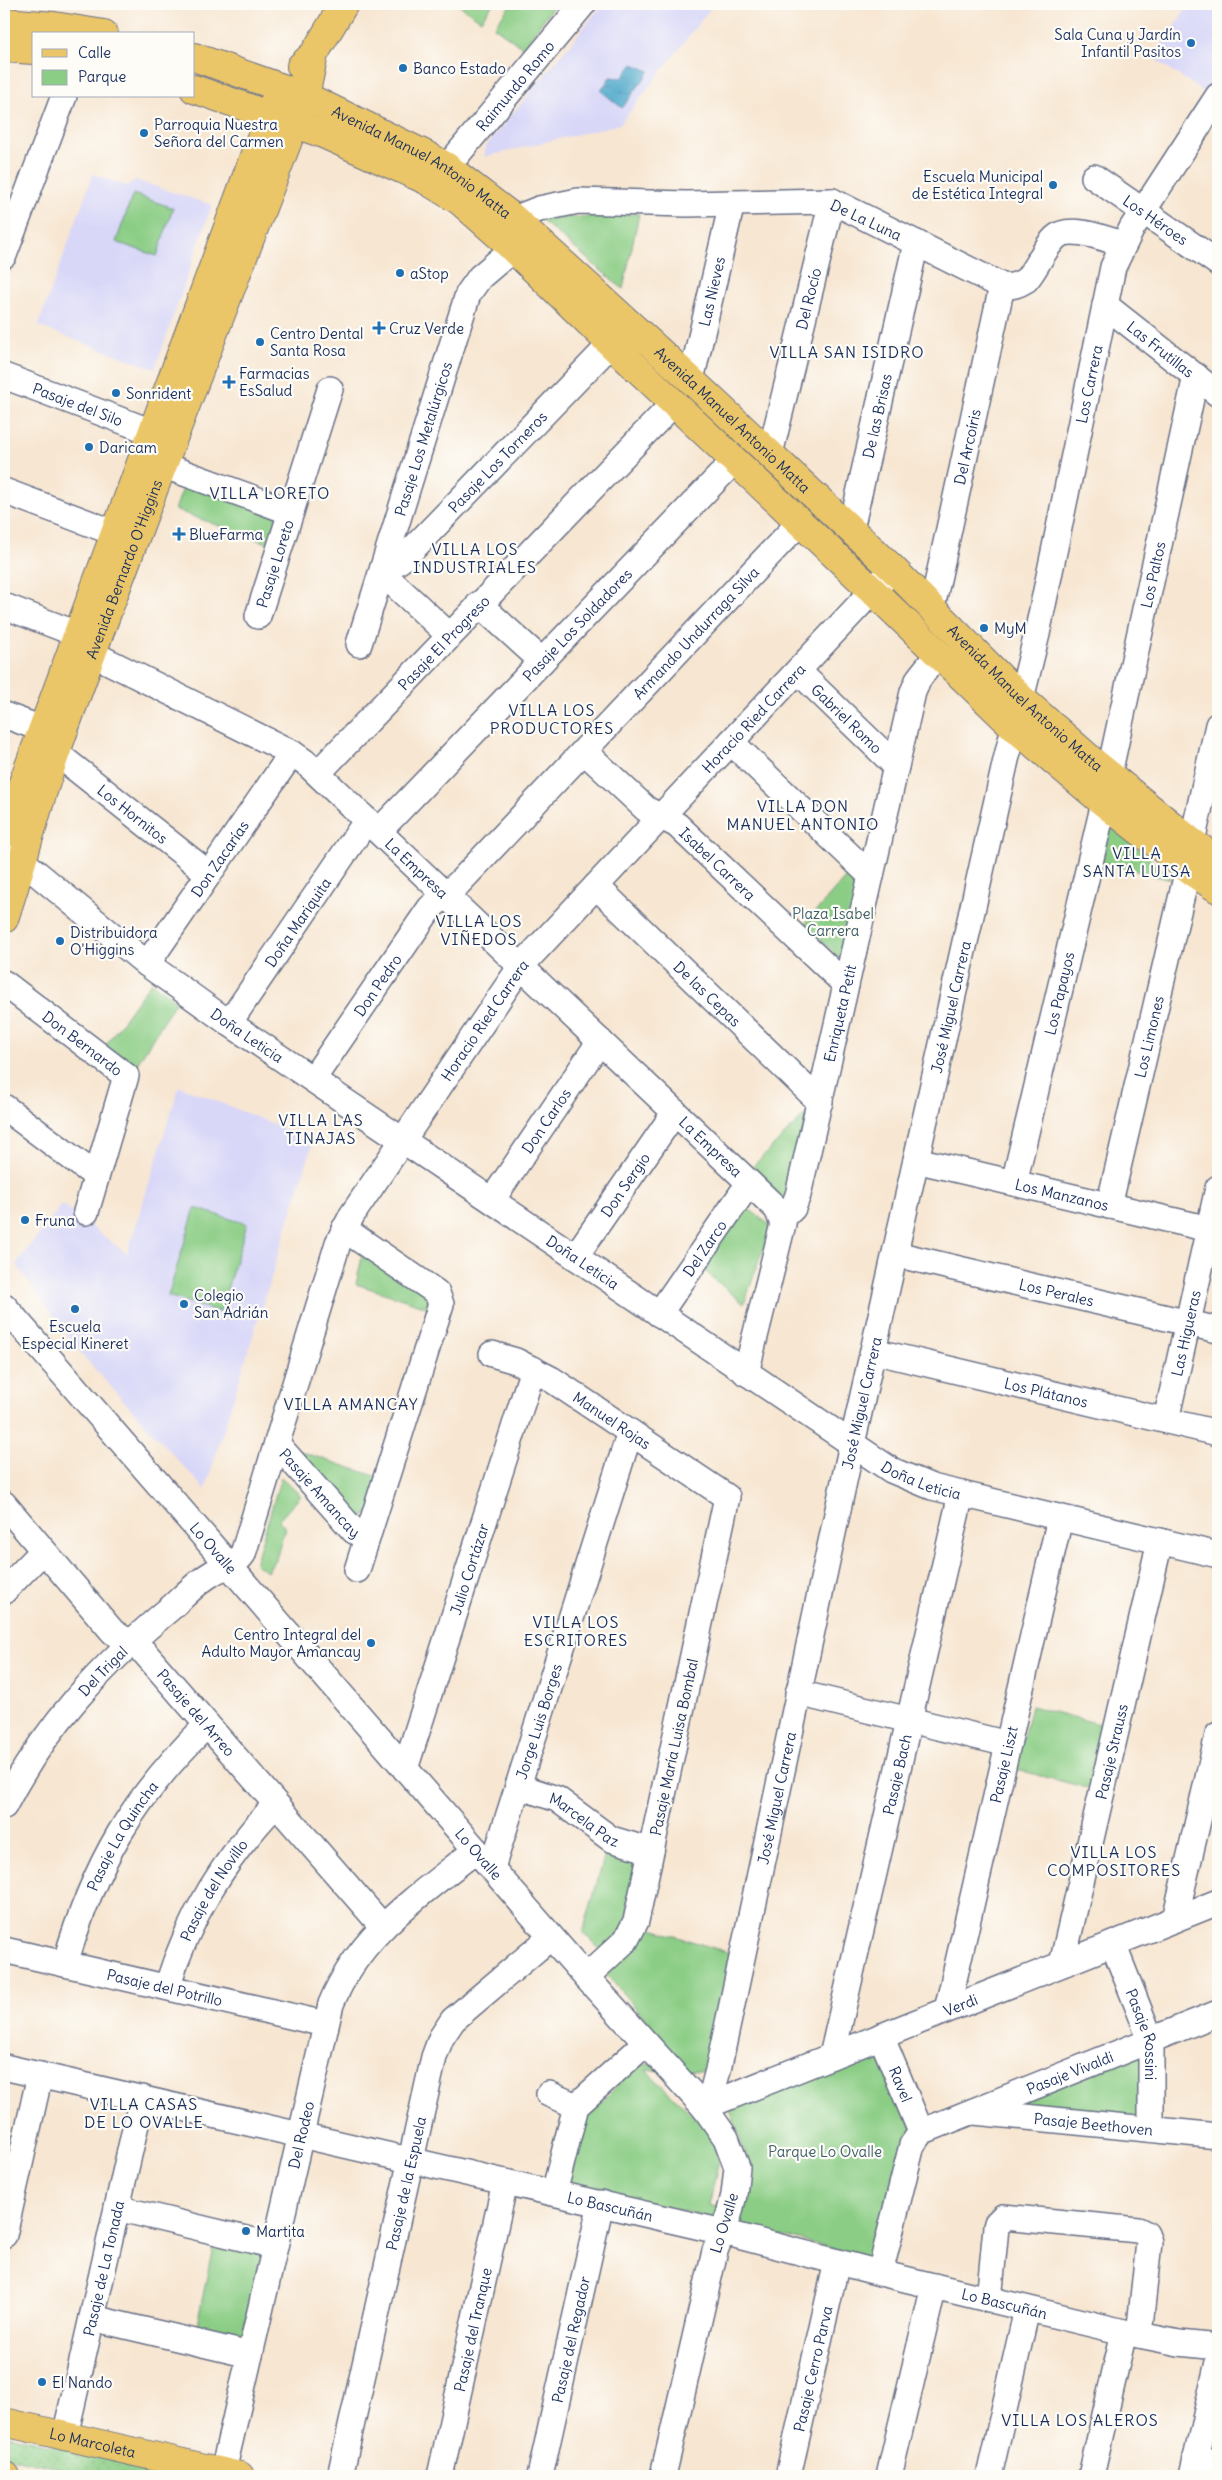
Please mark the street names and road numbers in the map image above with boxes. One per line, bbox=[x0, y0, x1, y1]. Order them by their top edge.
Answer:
street label: Raimundo Romo bbox=[472, 36, 558, 135]
street label: Avenida Manuel Antonio Matta bbox=[329, 101, 516, 223]
street label: Los Héroes bbox=[1119, 191, 1192, 249]
street label: De La Luna bbox=[827, 195, 905, 245]
street label: Las Nieves bbox=[694, 254, 729, 328]
street label: Del Rocío bbox=[791, 266, 825, 331]
street label: Las Frutillas bbox=[1123, 317, 1198, 381]
street label: Avenida Manuel Antonio Matta bbox=[651, 342, 815, 497]
street label: Los Carrera bbox=[1071, 343, 1106, 425]
street label: Pasaje Los Metalúrgicos bbox=[390, 359, 456, 518]
street label: De las Brisas bbox=[858, 372, 896, 460]
street label: Pasaje del Silo bbox=[30, 378, 126, 430]
street label: Pasaje Los Torneros bbox=[444, 407, 551, 516]
street label: Del Arcoíris bbox=[949, 407, 984, 486]
street label: Avenida Bernardo O'Higgins bbox=[81, 476, 166, 661]
street label: Pasaje Loreto bbox=[252, 517, 297, 610]
street label: Los Paltos bbox=[1136, 539, 1169, 610]
street label: Armando Undurraga Silva bbox=[628, 562, 763, 703]
street label: Pasaje Los Soldadores bbox=[518, 564, 636, 685]
street label: Pasaje El Progreso bbox=[394, 591, 493, 694]
street label: Avenida Manuel Antonio Matta bbox=[944, 620, 1107, 775]
street label: Horacio Ried Carrera bbox=[698, 659, 809, 777]
street label: Gabriel Romo bbox=[807, 680, 886, 757]
street label: Los Hornitos bbox=[94, 780, 172, 848]
street label: Don Zacarías bbox=[186, 816, 253, 901]
street label: Isabel Carrera bbox=[676, 823, 760, 905]
street label: La Empresa bbox=[381, 834, 453, 903]
street label: Doña Mariquita bbox=[260, 873, 335, 971]
street label: José Miguel Carrera bbox=[926, 939, 975, 1075]
street label: Don Pedro bbox=[349, 950, 405, 1020]
street label: Los Papayos bbox=[1040, 950, 1078, 1037]
street label: Horacio Ried Carrera bbox=[436, 955, 533, 1084]
street label: De las Cepas bbox=[670, 957, 745, 1030]
street label: Enriqueta Petit bbox=[819, 963, 860, 1064]
street label: Los Limones bbox=[1130, 994, 1168, 1079]
street label: Doña Leticia bbox=[207, 1004, 288, 1067]
street label: Don Bernardo bbox=[39, 1006, 127, 1080]
street label: Don Carlos bbox=[517, 1084, 575, 1157]
street label: La Empresa bbox=[675, 1112, 747, 1181]
street label: Don Sergio bbox=[596, 1149, 654, 1220]
street label: Los Manzanos bbox=[1013, 1174, 1111, 1215]
street label: Del Zarco bbox=[678, 1216, 730, 1280]
street label: Doña Leticia bbox=[543, 1231, 623, 1293]
street label: Los Perales bbox=[1017, 1274, 1096, 1310]
street label: Las Higueras bbox=[1167, 1288, 1204, 1378]
street label: José Miguel Carrera bbox=[837, 1335, 885, 1471]
street label: Los Plátanos bbox=[1002, 1373, 1090, 1411]
street label: Manuel Rojas bbox=[570, 1387, 655, 1453]
street label: Pasaje Amancay bbox=[276, 1444, 363, 1542]
street label: Doña Leticia bbox=[878, 1457, 963, 1503]
street label: Lo Ovalle bbox=[186, 1518, 241, 1577]
street label: Julio Cortázar bbox=[445, 1521, 493, 1617]
street label: Del Trigal bbox=[74, 1642, 131, 1700]
street label: Pasaje María Luisa Bombal bbox=[646, 1657, 702, 1837]
street label: Jorge Luis Borges bbox=[511, 1661, 566, 1781]
street label: Pasaje del Arreo bbox=[153, 1665, 240, 1760]
street label: Pasaje Strauss bbox=[1091, 1702, 1132, 1801]
street label: Pasaje Liszt bbox=[985, 1724, 1021, 1805]
street label: José Miguel Carrera bbox=[753, 1730, 800, 1866]
street label: Pasaje Bach bbox=[878, 1732, 915, 1817]
street label: Pasaje La Quincha bbox=[82, 1777, 162, 1894]
street label: Marcela Paz bbox=[547, 1788, 621, 1850]
street label: Lo Ovalle bbox=[451, 1824, 507, 1883]
street label: Pasaje del Novillo bbox=[176, 1835, 251, 1944]
street label: Pasaje del Potrillo bbox=[105, 1965, 225, 2010]
street label: Pasaje Rossini bbox=[1122, 1986, 1161, 2080]
street label: Verdi bbox=[941, 1989, 980, 2020]
street label: Pasaje Vivaldi bbox=[1024, 2047, 1116, 2098]
street label: Ravel bbox=[885, 2063, 917, 2105]
street label: Del Rodeo bbox=[284, 2099, 318, 2171]
street label: Pasaje Beethoven bbox=[1033, 2108, 1154, 2139]
street label: Pasaje de la Espuela bbox=[381, 2114, 430, 2252]
street label: Lo Bascuñán bbox=[565, 2187, 655, 2225]
street label: Lo Ovalle bbox=[706, 2190, 742, 2256]
street label: Pasaje de La Tonada bbox=[79, 2198, 128, 2338]
street label: Pasaje del Tranque bbox=[449, 2266, 495, 2393]
street label: Pasaje del Regador bbox=[547, 2274, 594, 2404]
street label: Lo Bascuñán bbox=[960, 2284, 1050, 2323]
street label: Pasaje Cerro Parva bbox=[789, 2304, 836, 2434]
street label: Lo Marcoleta bbox=[48, 2423, 138, 2461]

